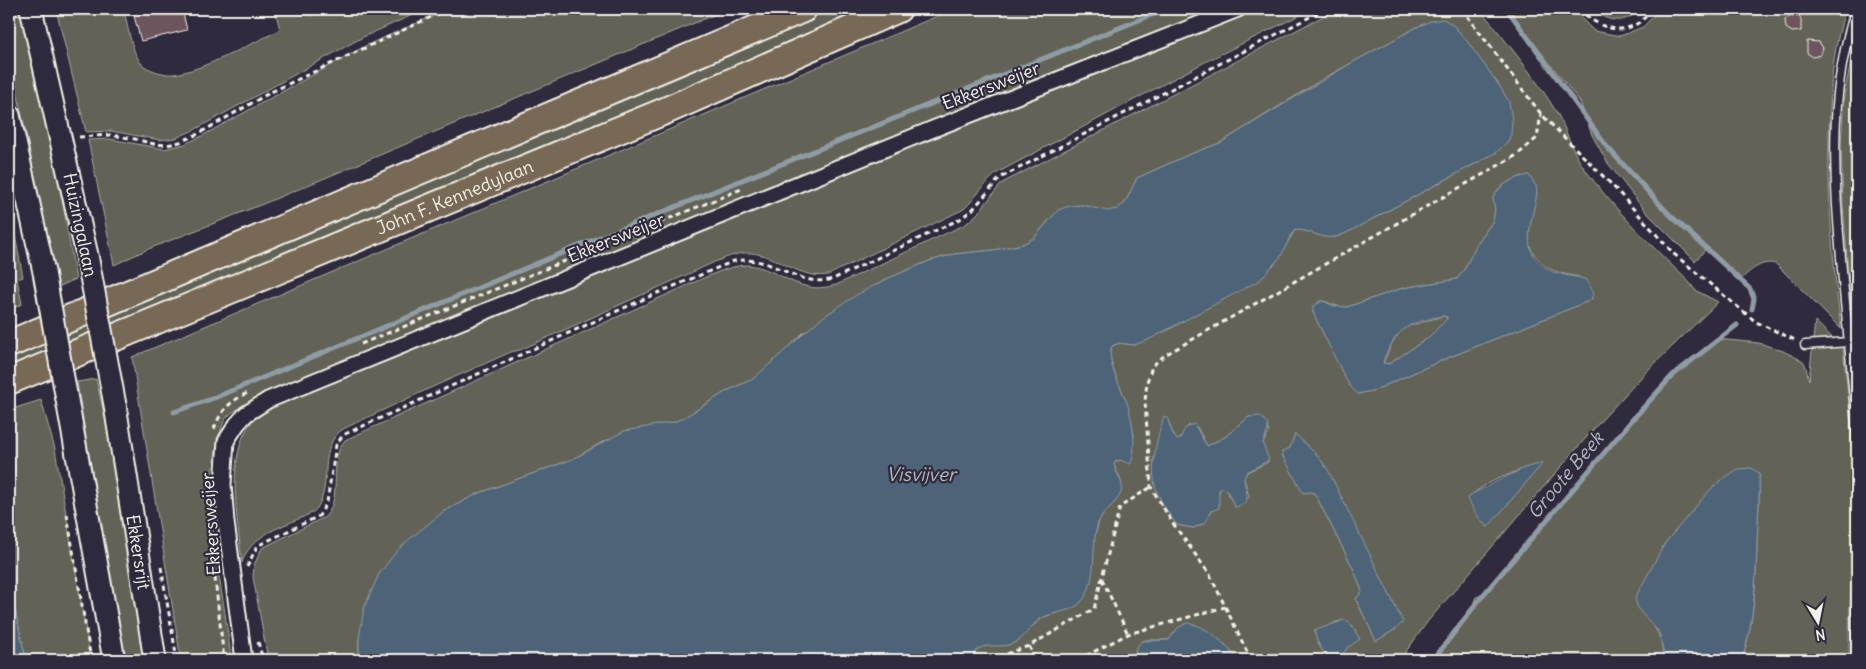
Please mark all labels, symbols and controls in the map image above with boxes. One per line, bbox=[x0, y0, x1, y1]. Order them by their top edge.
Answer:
street label: Ekkersweijer bbox=[939, 56, 1044, 115]
street label: John F. Kennedylaan bbox=[373, 155, 537, 240]
street label: Huizingalaan bbox=[58, 171, 103, 279]
street label: Ekkersweijer bbox=[564, 207, 668, 267]
water label: Groote Beek bbox=[1522, 426, 1609, 523]
water label: Visvijver bbox=[886, 462, 958, 486]
street label: Ekkersweijer bbox=[195, 471, 226, 576]
street label: Ekkersrijt bbox=[121, 513, 156, 591]
north arrow bbox=[1794, 596, 1844, 646]
text: N bbox=[1814, 625, 1827, 645]

